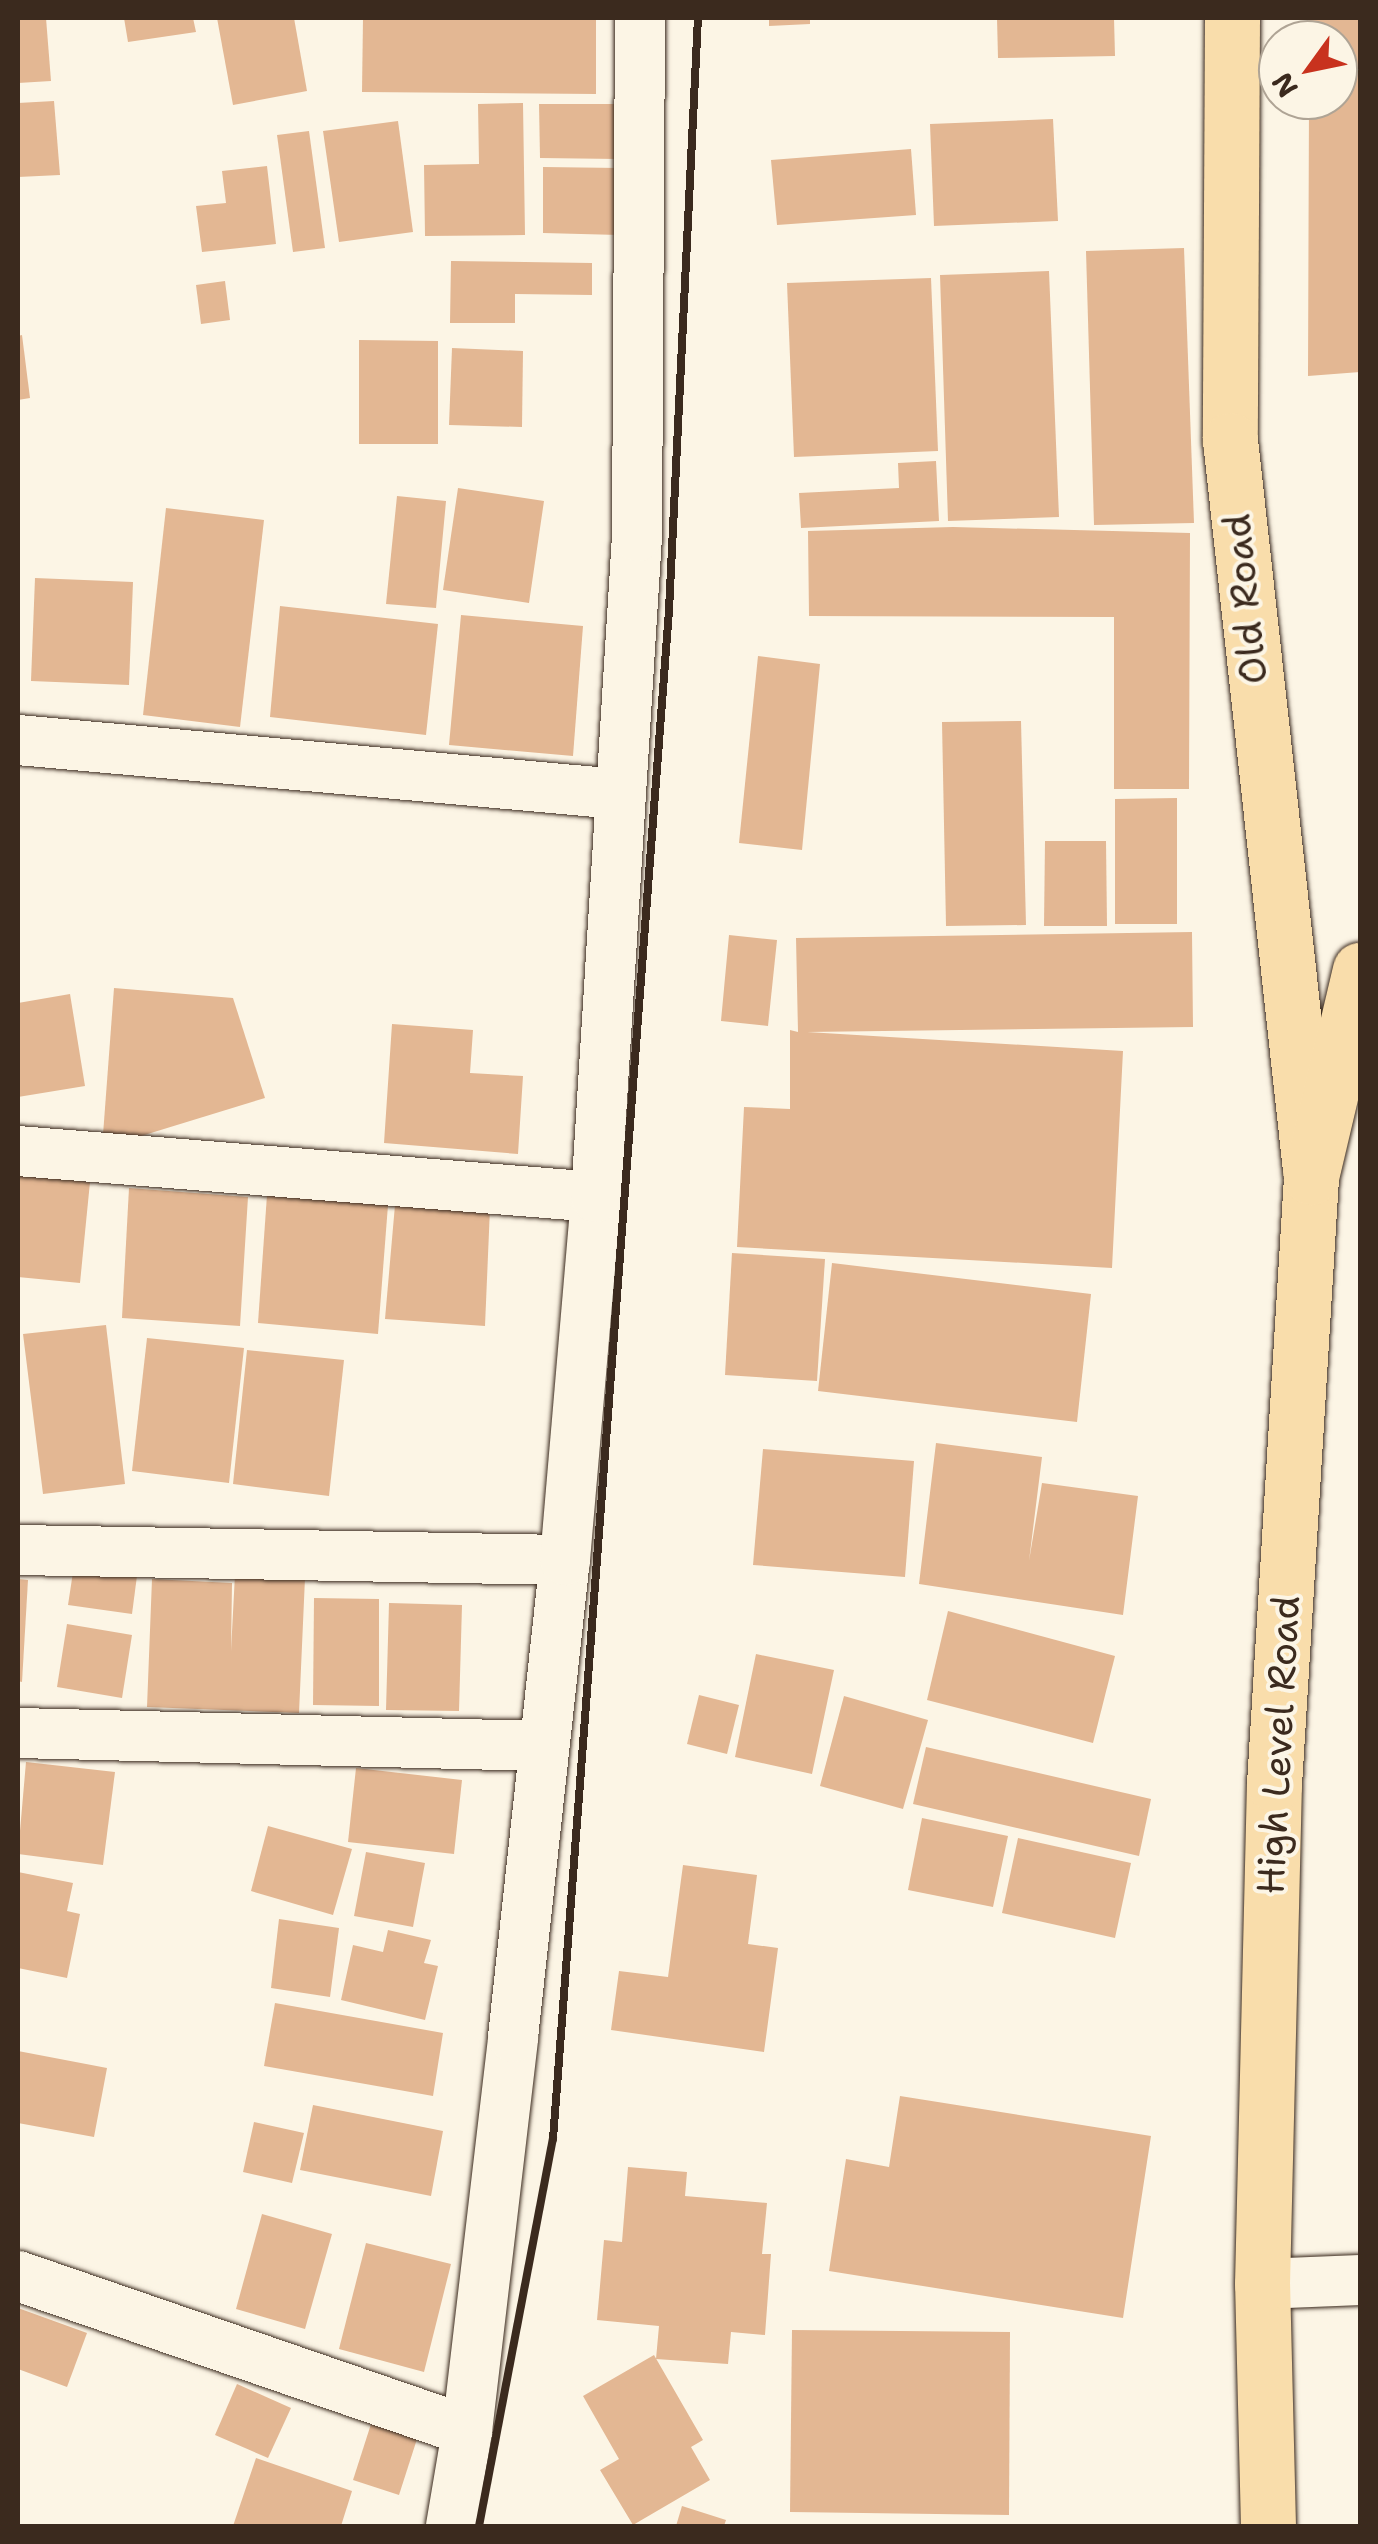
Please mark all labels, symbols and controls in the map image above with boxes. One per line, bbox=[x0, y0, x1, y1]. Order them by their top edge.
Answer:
north arrow bbox=[1258, 20, 1358, 120]
text: N bbox=[1263, 66, 1306, 105]
street label: Old Road bbox=[1213, 511, 1277, 687]
street label: High Level Road bbox=[1247, 1594, 1309, 1896]

